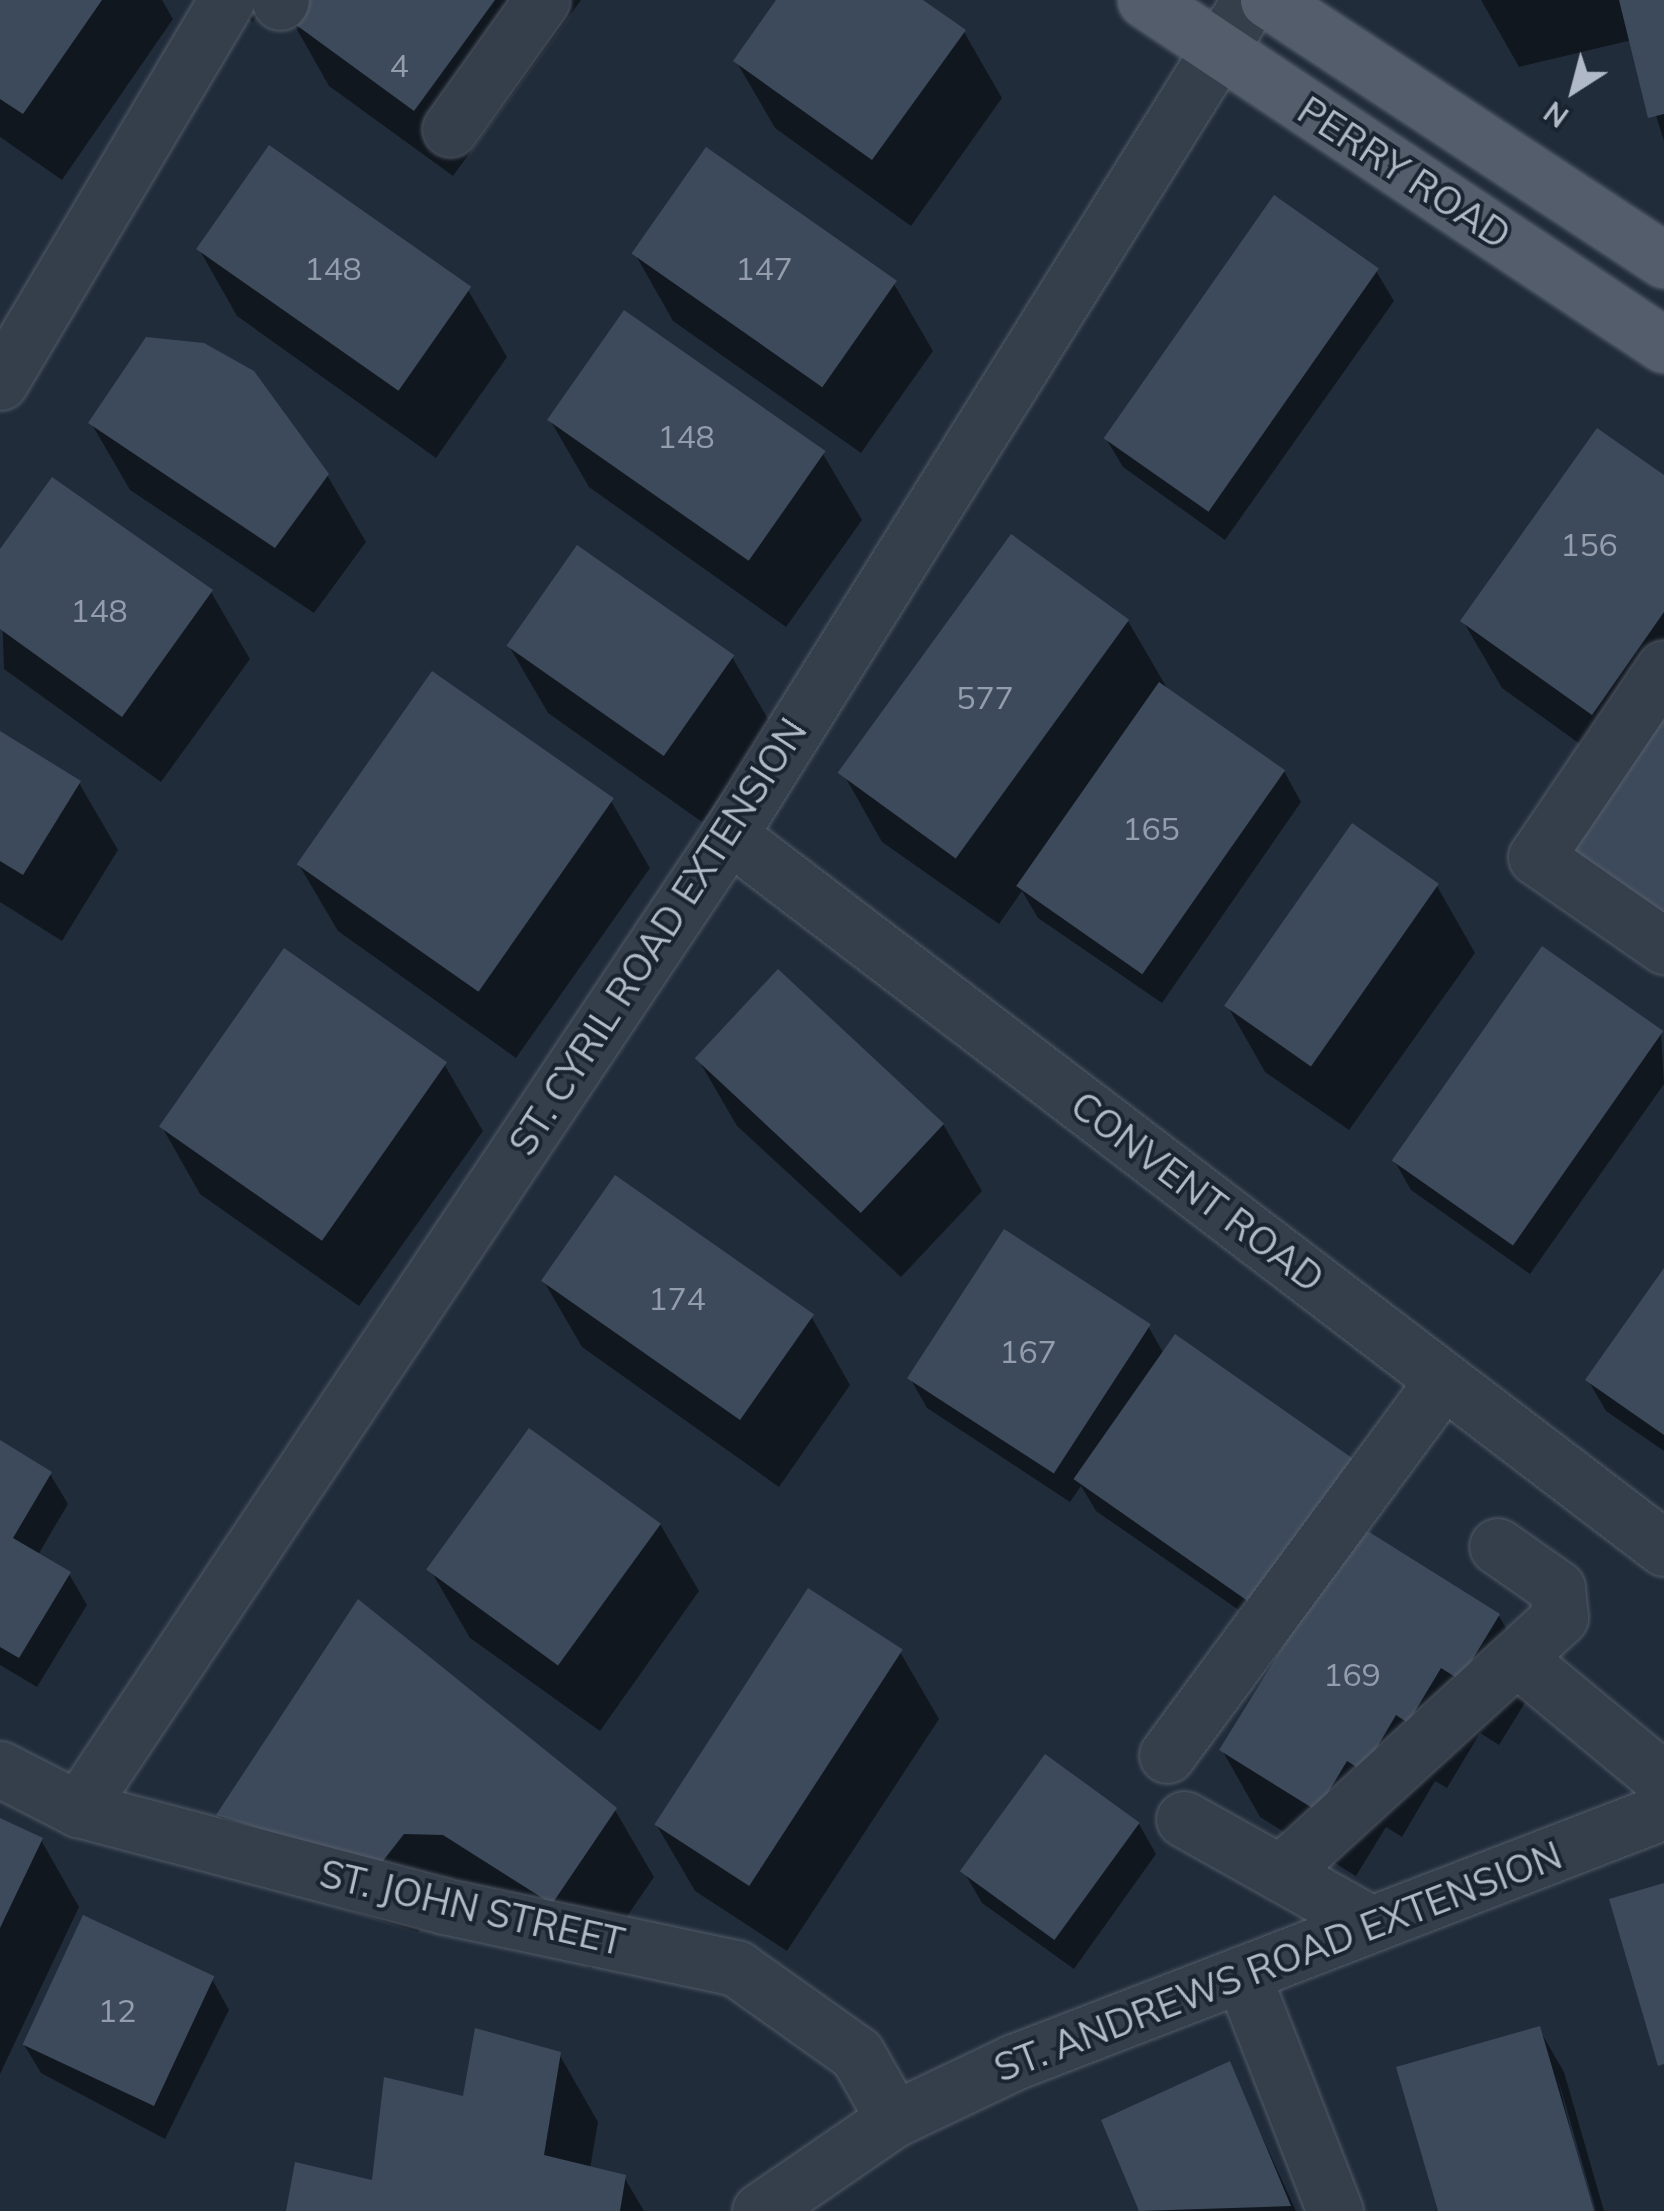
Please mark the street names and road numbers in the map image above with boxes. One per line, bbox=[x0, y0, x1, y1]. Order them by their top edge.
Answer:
street label: PERRY ROAD bbox=[1289, 88, 1519, 258]
street label: ST. CYRIL ROAD EXTENSION bbox=[500, 710, 816, 1164]
street label: CONVENT ROAD bbox=[1062, 1082, 1332, 1302]
street label: ST. ANDREWS ROAD EXTENSION bbox=[988, 1833, 1568, 2091]
street label: ST. JOHN STREET bbox=[315, 1851, 629, 1965]

